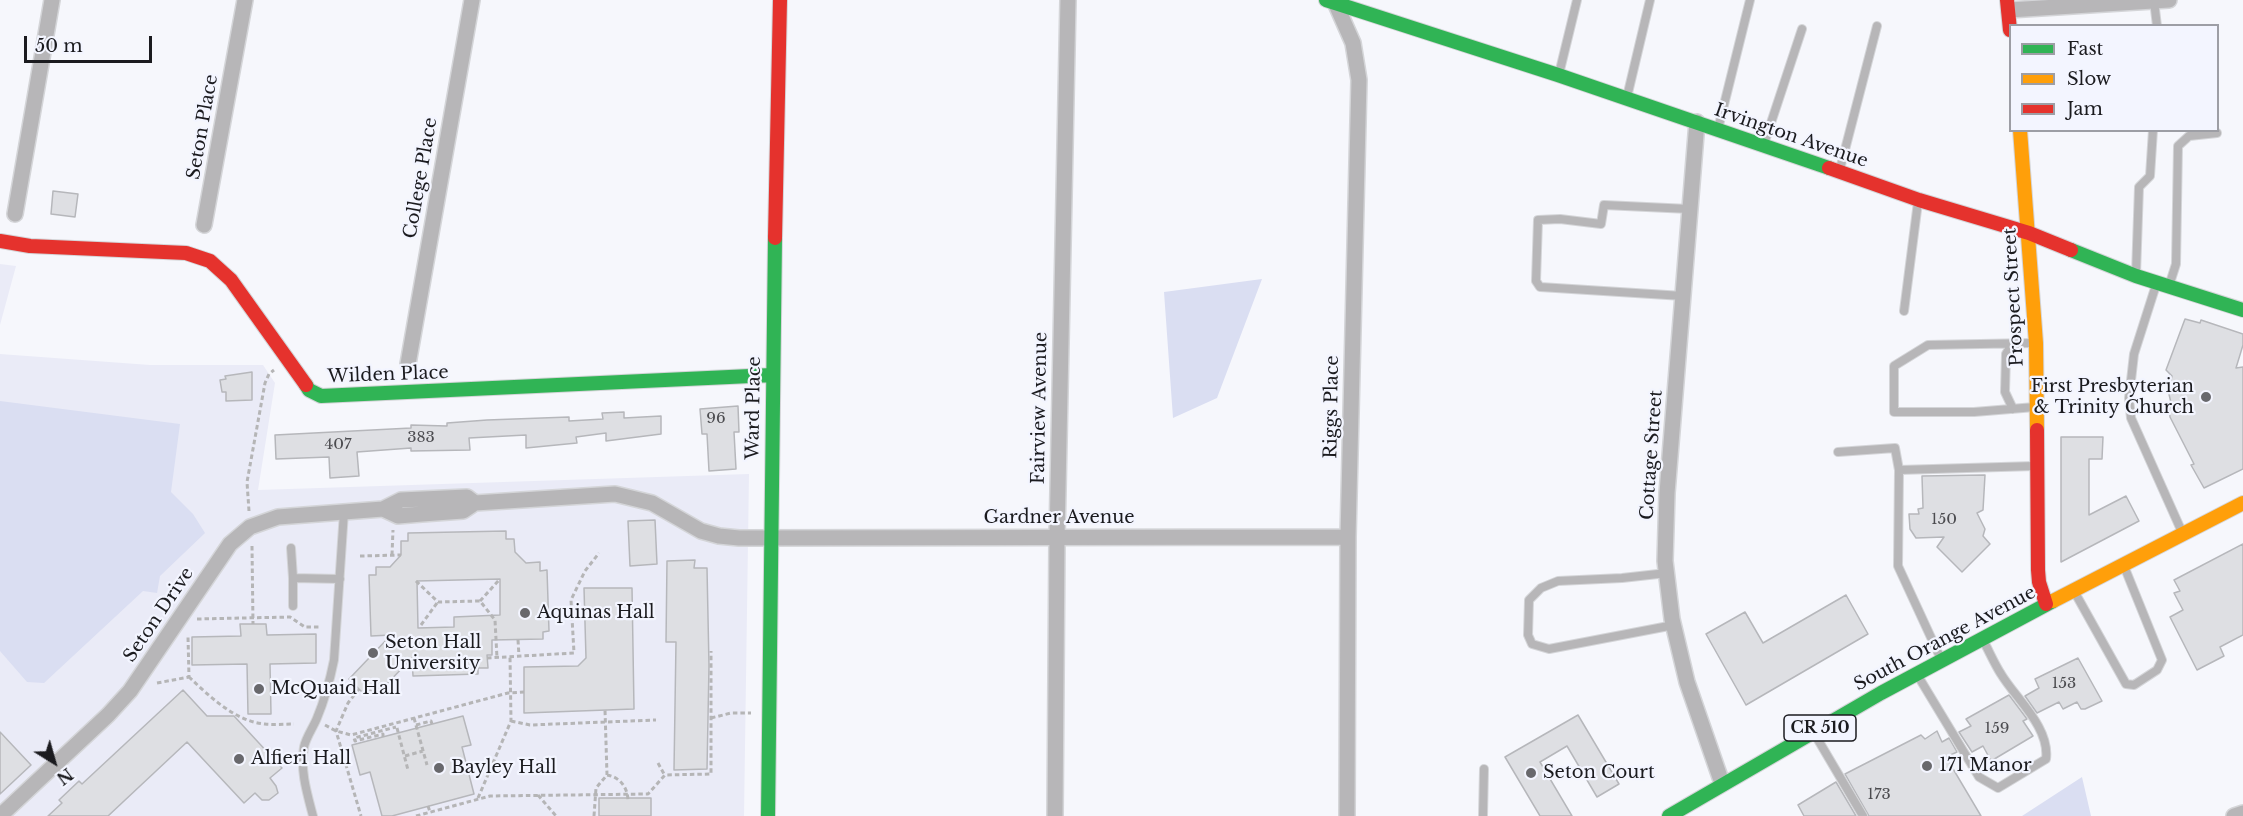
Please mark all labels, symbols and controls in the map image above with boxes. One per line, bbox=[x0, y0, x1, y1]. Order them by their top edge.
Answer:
scale bar bbox=[27, 24, 154, 62]
legend bbox=[2009, 24, 2219, 132]
text: 50 m bbox=[35, 35, 83, 57]
text: Fast bbox=[2067, 38, 2103, 60]
text: Slow bbox=[2067, 68, 2111, 90]
street label: Seton Place bbox=[183, 73, 223, 181]
text: Jam bbox=[2067, 98, 2103, 120]
street label: Irvington Avenue bbox=[1711, 100, 1871, 172]
street label: College Place bbox=[400, 116, 442, 240]
street label: Prospect Street bbox=[2000, 227, 2028, 367]
street label: Fairview Avenue bbox=[1028, 332, 1052, 484]
street label: Riggs Place bbox=[1320, 355, 1344, 459]
street label: Ward Place bbox=[742, 356, 766, 460]
street label: Wilden Place bbox=[327, 362, 449, 388]
place label: First Presbyterian & Trinity Church bbox=[2031, 376, 2194, 418]
street label: Cottage Street bbox=[1637, 389, 1667, 521]
marker: First Presbyterian & Trinity Church bbox=[2199, 390, 2213, 404]
house number: 96 bbox=[706, 410, 726, 428]
house number: 383 bbox=[407, 429, 435, 447]
house number: 407 bbox=[324, 436, 352, 454]
street label: Gardner Avenue bbox=[983, 507, 1135, 529]
house number: 150 bbox=[1931, 511, 1957, 529]
street label: Seton Drive bbox=[119, 564, 199, 666]
street label: South Orange Avenue bbox=[1851, 582, 2039, 696]
place label: Aquinas Hall bbox=[537, 602, 655, 624]
marker: Aquinas Hall bbox=[518, 606, 532, 620]
place label: Seton Hall University bbox=[385, 632, 481, 674]
marker: Seton Hall University bbox=[366, 646, 380, 660]
house number: 153 bbox=[2052, 675, 2076, 693]
place label: McQuaid Hall bbox=[271, 678, 401, 700]
marker: McQuaid Hall bbox=[252, 682, 266, 696]
road number: CR 510 bbox=[1784, 715, 1856, 741]
house number: 159 bbox=[1985, 720, 2009, 738]
north arrow bbox=[24, 732, 84, 792]
place label: Alfieri Hall bbox=[251, 748, 351, 770]
marker: Alfieri Hall bbox=[232, 752, 246, 766]
place label: 171 Manor bbox=[1939, 755, 2032, 777]
place label: Bayley Hall bbox=[451, 757, 557, 779]
marker: 171 Manor bbox=[1920, 759, 1934, 773]
marker: Bayley Hall bbox=[432, 761, 446, 775]
place label: Seton Court bbox=[1543, 762, 1655, 784]
text: N bbox=[53, 764, 77, 789]
marker: Seton Court bbox=[1524, 766, 1538, 780]
house number: 173 bbox=[1867, 786, 1891, 804]

